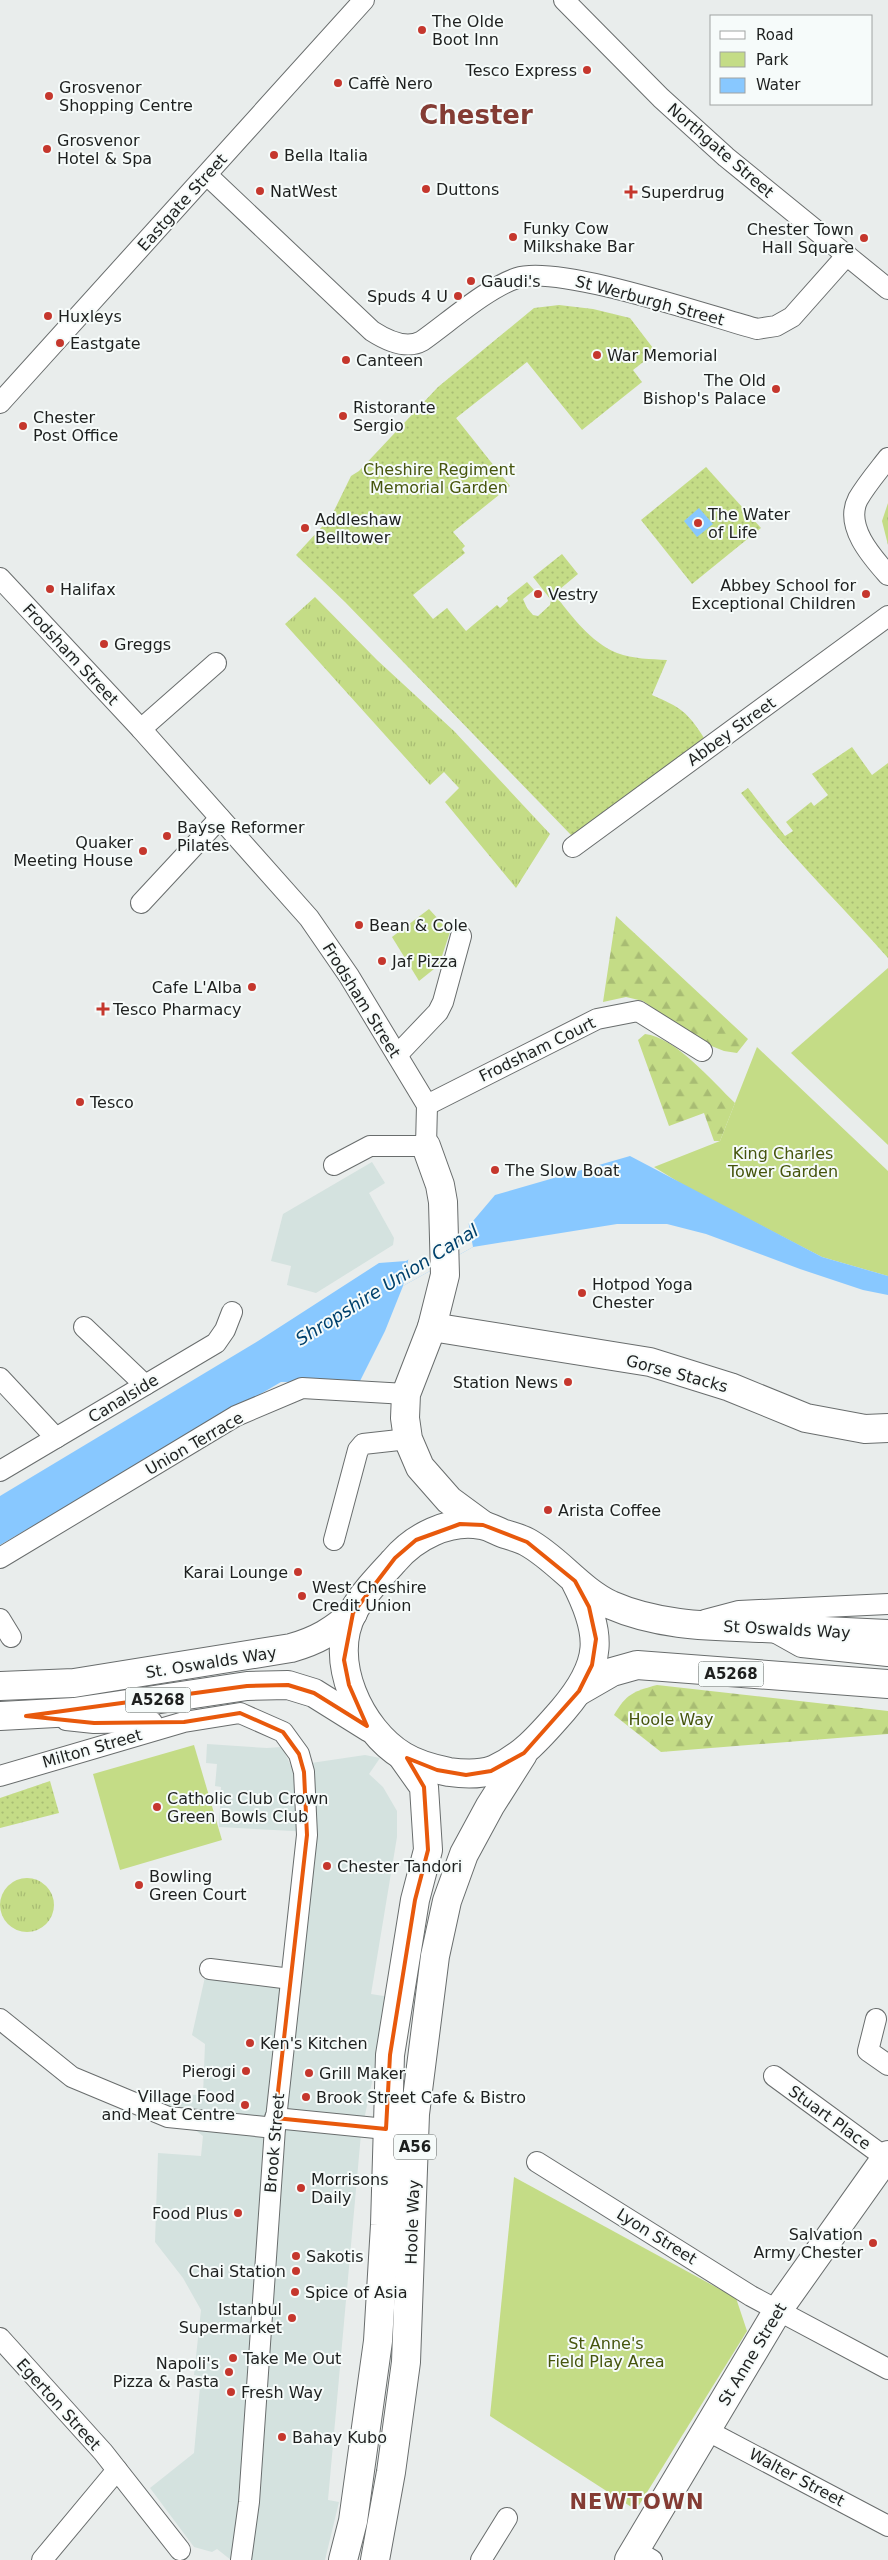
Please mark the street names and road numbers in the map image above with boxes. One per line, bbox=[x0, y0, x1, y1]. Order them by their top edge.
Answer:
street label: Northgate Street bbox=[664, 99, 778, 202]
street label: Eastgate Street bbox=[134, 150, 231, 255]
street label: St Werburgh Street bbox=[573, 271, 726, 330]
street label: Frodsham Street bbox=[19, 600, 123, 709]
street label: Abbey Street bbox=[684, 693, 779, 770]
street label: Frodsham Street bbox=[319, 939, 405, 1061]
street label: Frodsham Court bbox=[476, 1013, 599, 1086]
street label: Gorse Stacks bbox=[624, 1351, 730, 1396]
street label: Canalside bbox=[85, 1370, 162, 1427]
street label: Union Terrace bbox=[142, 1408, 246, 1479]
street label: St Oswalds Way bbox=[723, 1617, 851, 1642]
street label: St. Oswalds Way bbox=[144, 1643, 278, 1682]
road number: A5268 bbox=[698, 1662, 764, 1686]
road number: A5268 bbox=[126, 1688, 190, 1712]
street label: Milton Street bbox=[40, 1725, 144, 1772]
street label: Stuart Place bbox=[785, 2081, 874, 2154]
street label: Brook Street bbox=[261, 2093, 288, 2194]
road number: A56 bbox=[394, 2134, 436, 2160]
street label: Hoole Way bbox=[402, 2179, 423, 2265]
street label: Lyon Street bbox=[613, 2204, 700, 2268]
street label: St Anne Street bbox=[714, 2300, 791, 2409]
street label: Egerton Street bbox=[13, 2355, 105, 2454]
street label: Walter Street bbox=[746, 2444, 848, 2511]

